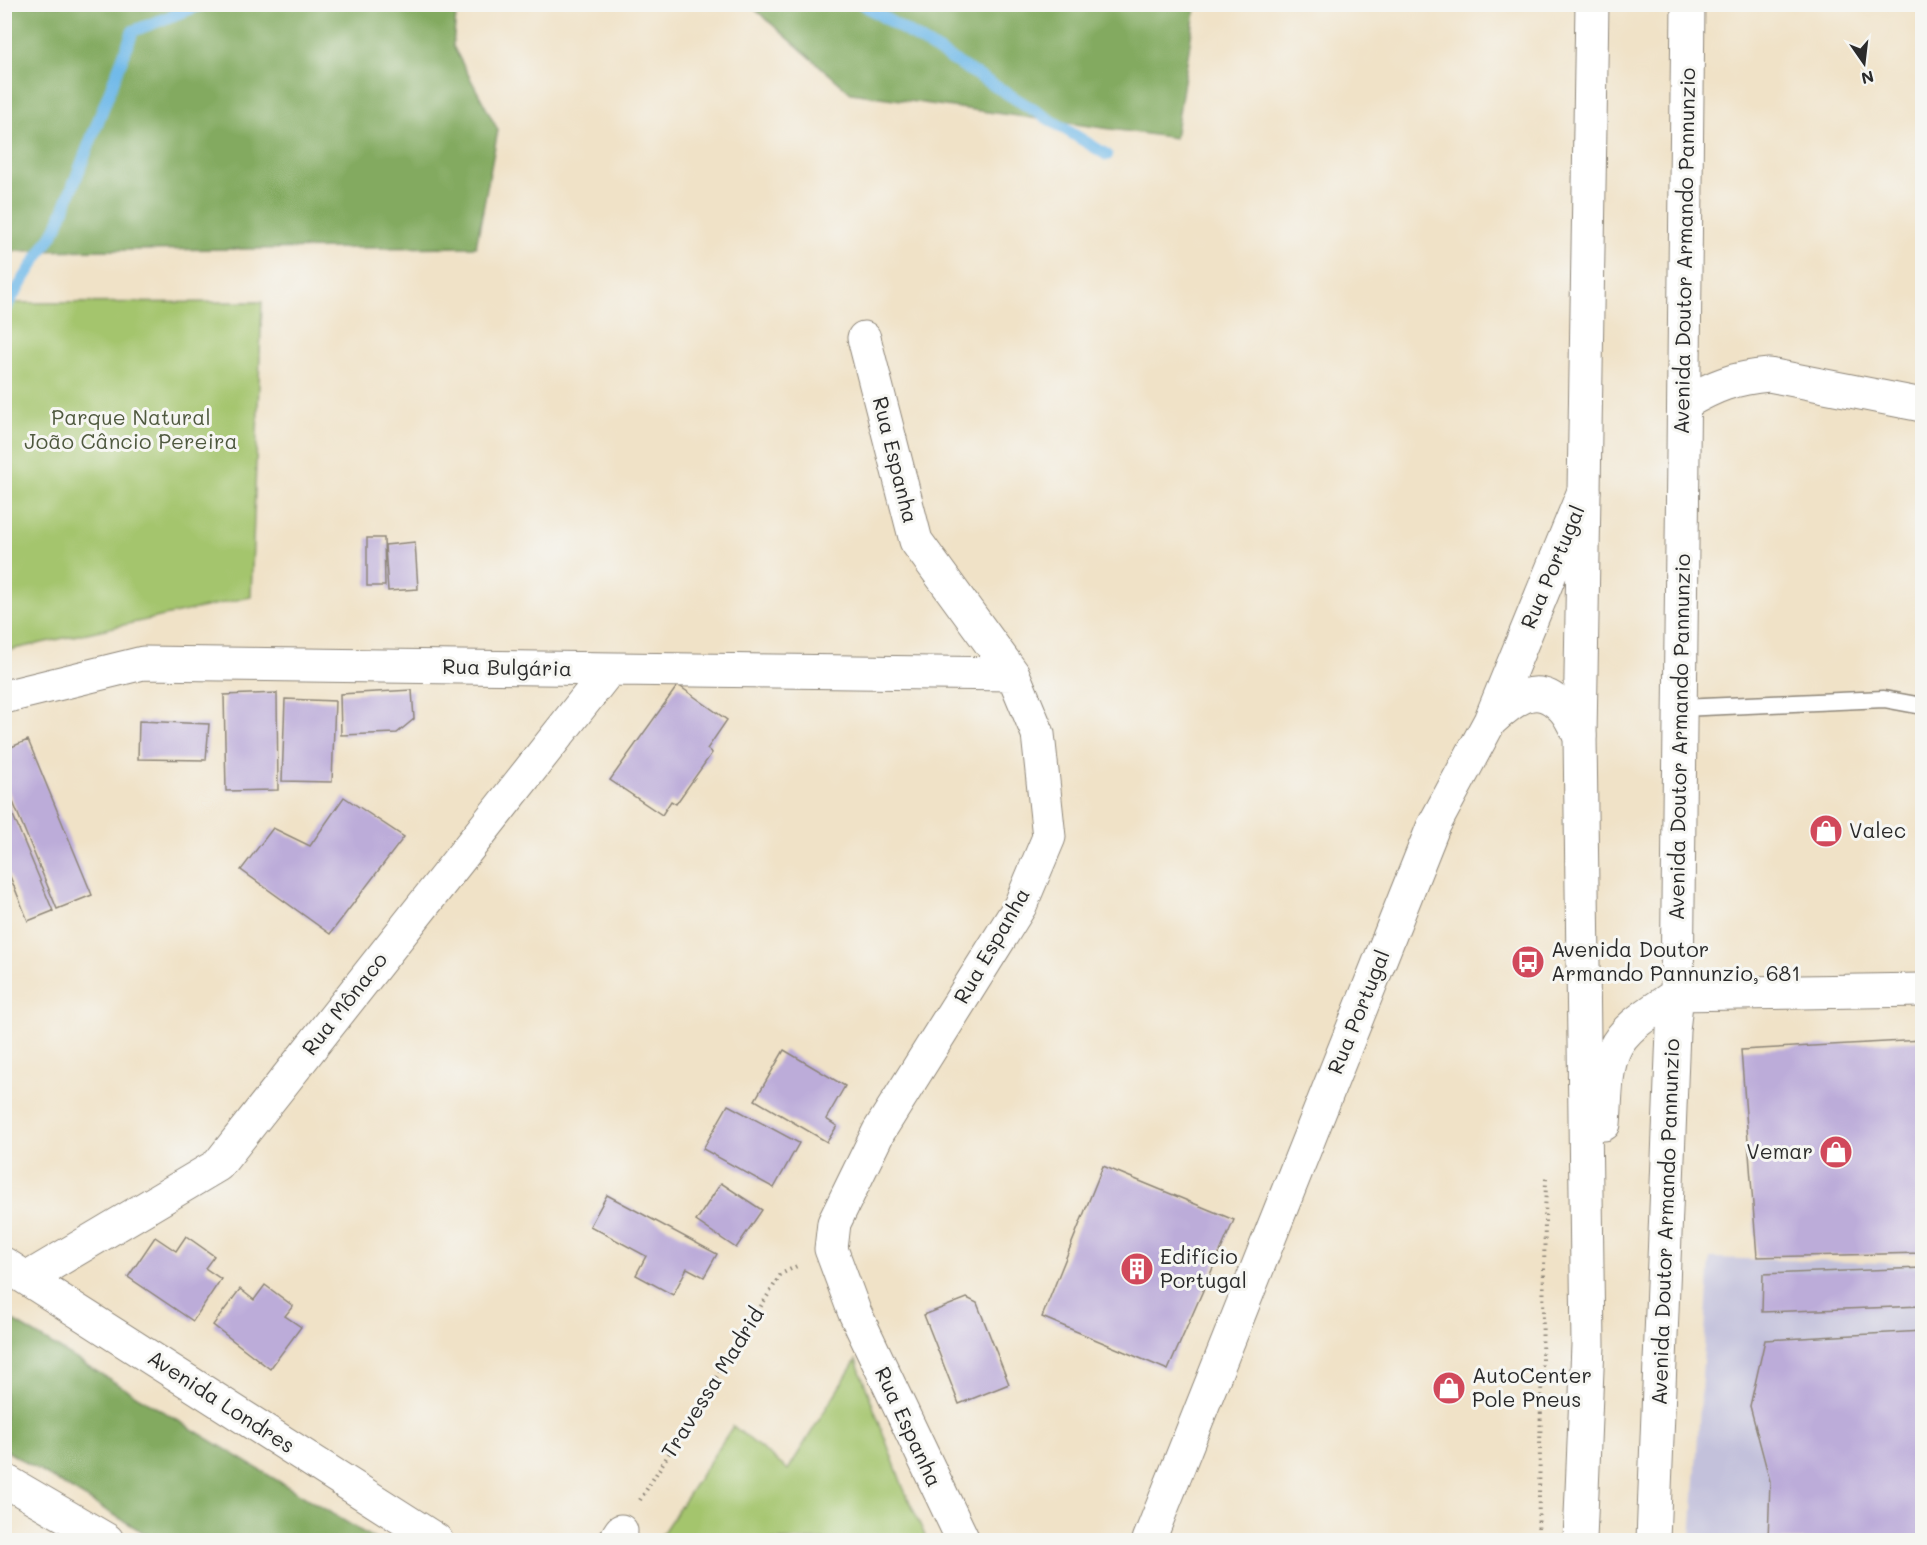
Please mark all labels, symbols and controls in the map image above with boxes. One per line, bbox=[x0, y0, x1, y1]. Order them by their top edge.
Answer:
north arrow bbox=[1834, 33, 1894, 93]
text: N bbox=[1859, 66, 1876, 90]
street label: Avenida Doutor Armando Pannunzio bbox=[1667, 67, 1700, 435]
street label: Rua Espanha bbox=[868, 393, 925, 526]
park label: Parque Natural João Câncio Pereira bbox=[24, 403, 238, 454]
street label: Rua Portugal bbox=[1513, 500, 1590, 632]
street label: Avenida Doutor Armando Pannunzio bbox=[1662, 553, 1695, 921]
street label: Rua Bulgária bbox=[442, 652, 572, 681]
shop icon: Valec bbox=[1808, 813, 1844, 849]
place label: Valec bbox=[1849, 816, 1906, 843]
street label: Rua Espanha bbox=[947, 882, 1035, 1008]
place label: Avenida Doutor Armando Pannunzio, 681 bbox=[1551, 935, 1801, 986]
bus stop icon: Avenida Doutor Armando Pannunzio, 681 bbox=[1510, 944, 1546, 980]
street label: Rua Portugal bbox=[1320, 945, 1395, 1078]
street label: Rua Mônaco bbox=[295, 946, 392, 1060]
street label: Avenida Doutor Armando Pannunzio bbox=[1645, 1038, 1684, 1406]
shop icon: Vemar bbox=[1818, 1134, 1854, 1170]
place label: Vemar bbox=[1746, 1137, 1813, 1164]
place label: Edifício Portugal bbox=[1160, 1242, 1247, 1293]
building icon: Edifício Portugal bbox=[1119, 1251, 1155, 1287]
street label: Travessa Madrid bbox=[654, 1302, 769, 1463]
street label: Avenida Londres bbox=[143, 1343, 300, 1458]
place label: AutoCenter Pole Pneus bbox=[1472, 1361, 1592, 1412]
street label: Rua Espanha bbox=[870, 1362, 949, 1491]
shop icon: AutoCenter Pole Pneus bbox=[1431, 1370, 1467, 1406]

